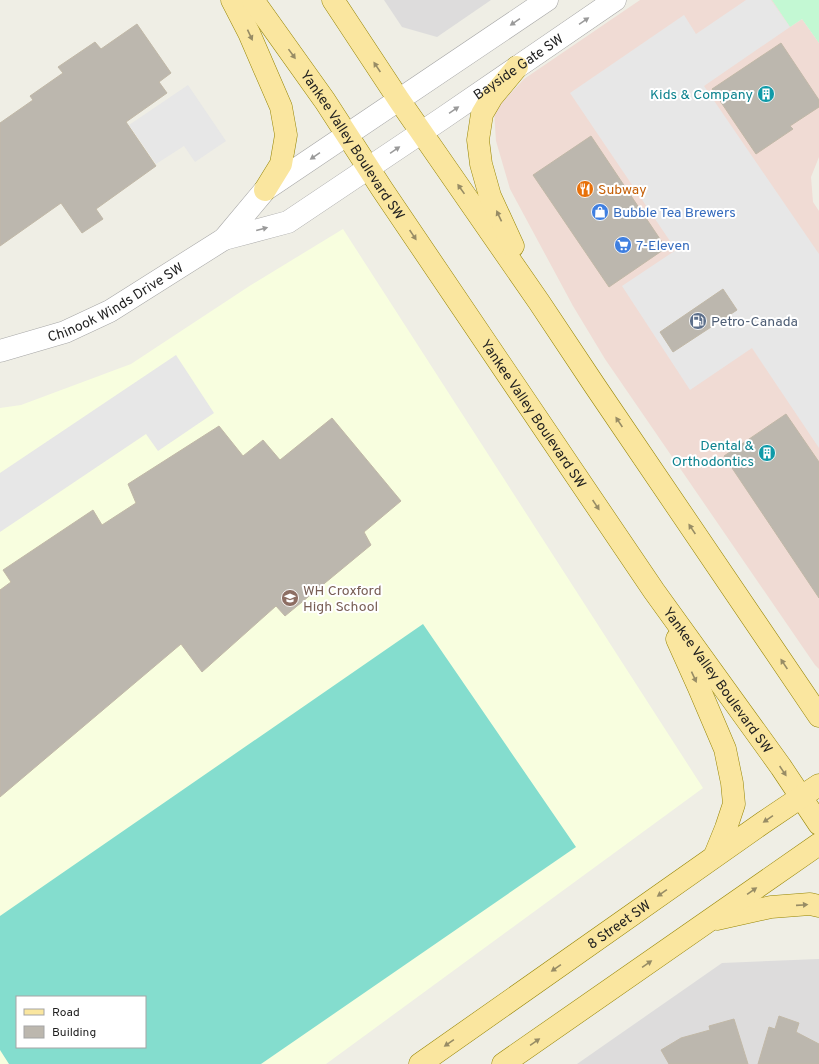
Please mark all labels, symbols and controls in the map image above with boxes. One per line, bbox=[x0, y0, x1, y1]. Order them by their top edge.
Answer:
one-way arrow bbox=[579, 17, 589, 25]
one-way arrow bbox=[509, 18, 520, 26]
one-way arrow bbox=[247, 29, 253, 40]
street label: Bayside Gate SW bbox=[471, 31, 567, 104]
one-way arrow bbox=[288, 49, 296, 60]
one-way arrow bbox=[374, 61, 381, 73]
street label: Yankee Valley Boulevard SW bbox=[296, 68, 408, 224]
building icon: Kids & Company bbox=[756, 84, 776, 104]
place label: Kids & Company bbox=[650, 87, 753, 104]
one-way arrow bbox=[448, 106, 459, 114]
one-way arrow bbox=[390, 146, 400, 154]
one-way arrow bbox=[309, 153, 320, 160]
restaurant icon: Subway bbox=[575, 179, 595, 199]
place label: Subway bbox=[598, 182, 647, 199]
one-way arrow bbox=[457, 184, 465, 195]
shop icon: Bubble Tea Brewers bbox=[590, 202, 610, 222]
place label: Bubble Tea Brewers bbox=[613, 205, 736, 222]
one-way arrow bbox=[496, 210, 502, 221]
one-way arrow bbox=[256, 226, 268, 232]
one-way arrow bbox=[409, 230, 417, 240]
supermarket icon: 7-Eleven bbox=[613, 235, 633, 255]
place label: 7-Eleven bbox=[636, 238, 690, 255]
street label: Chinook Winds Drive SW bbox=[46, 260, 187, 347]
fuel station icon: Petro-Canada bbox=[688, 311, 708, 331]
place label: Petro-Canada bbox=[711, 314, 798, 331]
street label: Yankee Valley Boulevard SW bbox=[476, 337, 589, 492]
one-way arrow bbox=[615, 417, 623, 427]
place label: Dental & Orthodontics bbox=[672, 438, 755, 471]
building icon: Dental & Orthodontics bbox=[757, 443, 777, 463]
one-way arrow bbox=[592, 500, 600, 510]
one-way arrow bbox=[688, 524, 696, 534]
place label: WH Croxford High School bbox=[303, 583, 382, 616]
school or university icon: WH Croxford High School bbox=[280, 588, 300, 608]
street label: Yankee Valley Boulevard SW bbox=[659, 605, 776, 757]
one-way arrow bbox=[780, 659, 788, 670]
one-way arrow bbox=[691, 672, 697, 683]
one-way arrow bbox=[779, 765, 787, 776]
one-way arrow bbox=[763, 815, 774, 822]
one-way arrow bbox=[746, 887, 757, 895]
one-way arrow bbox=[657, 889, 667, 897]
street label: 8 Street SW bbox=[585, 897, 655, 954]
one-way arrow bbox=[796, 902, 808, 909]
one-way arrow bbox=[642, 960, 653, 968]
one-way arrow bbox=[550, 964, 561, 972]
legend bbox=[16, 996, 146, 1048]
text: Road bbox=[52, 1005, 80, 1021]
text: Building bbox=[52, 1025, 96, 1041]
one-way arrow bbox=[530, 1038, 541, 1046]
one-way arrow bbox=[444, 1039, 455, 1047]

